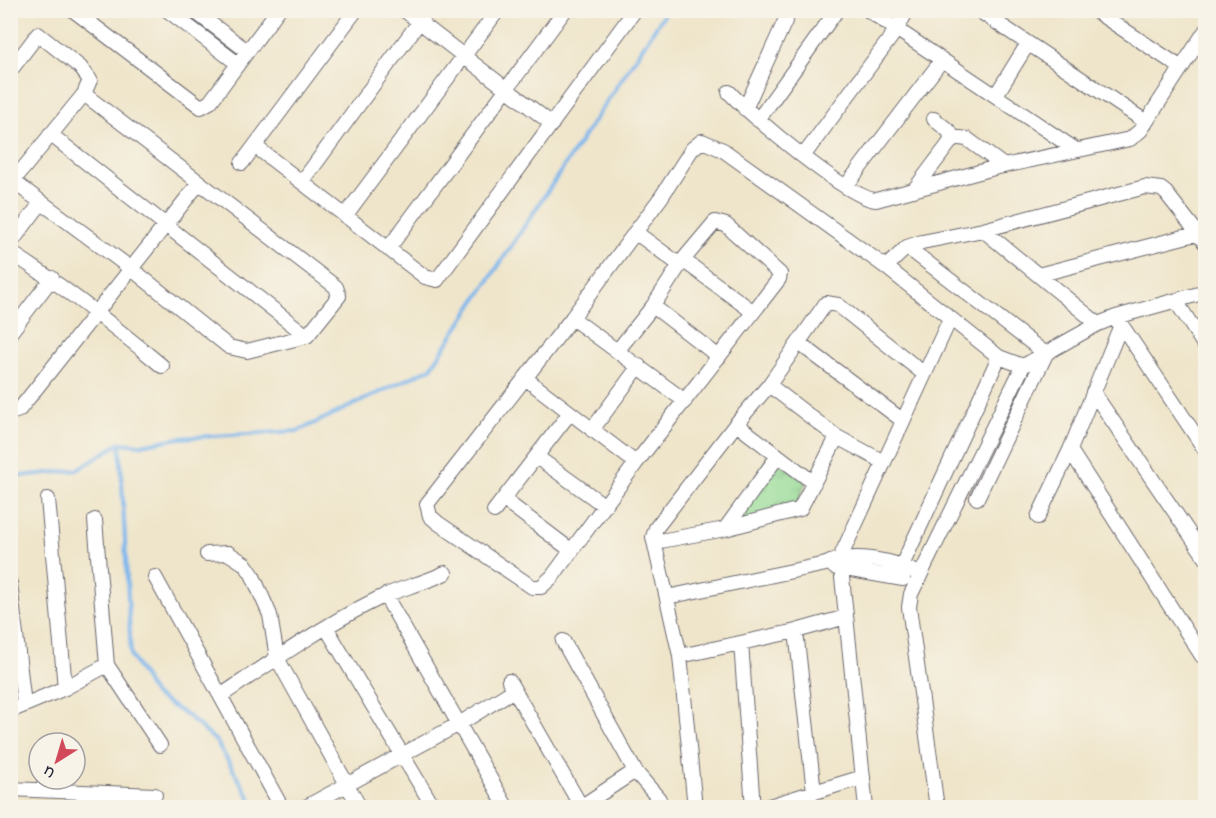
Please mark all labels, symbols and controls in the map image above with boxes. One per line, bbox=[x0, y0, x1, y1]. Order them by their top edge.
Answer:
north arrow bbox=[27, 731, 87, 791]
text: U bbox=[38, 759, 60, 784]

